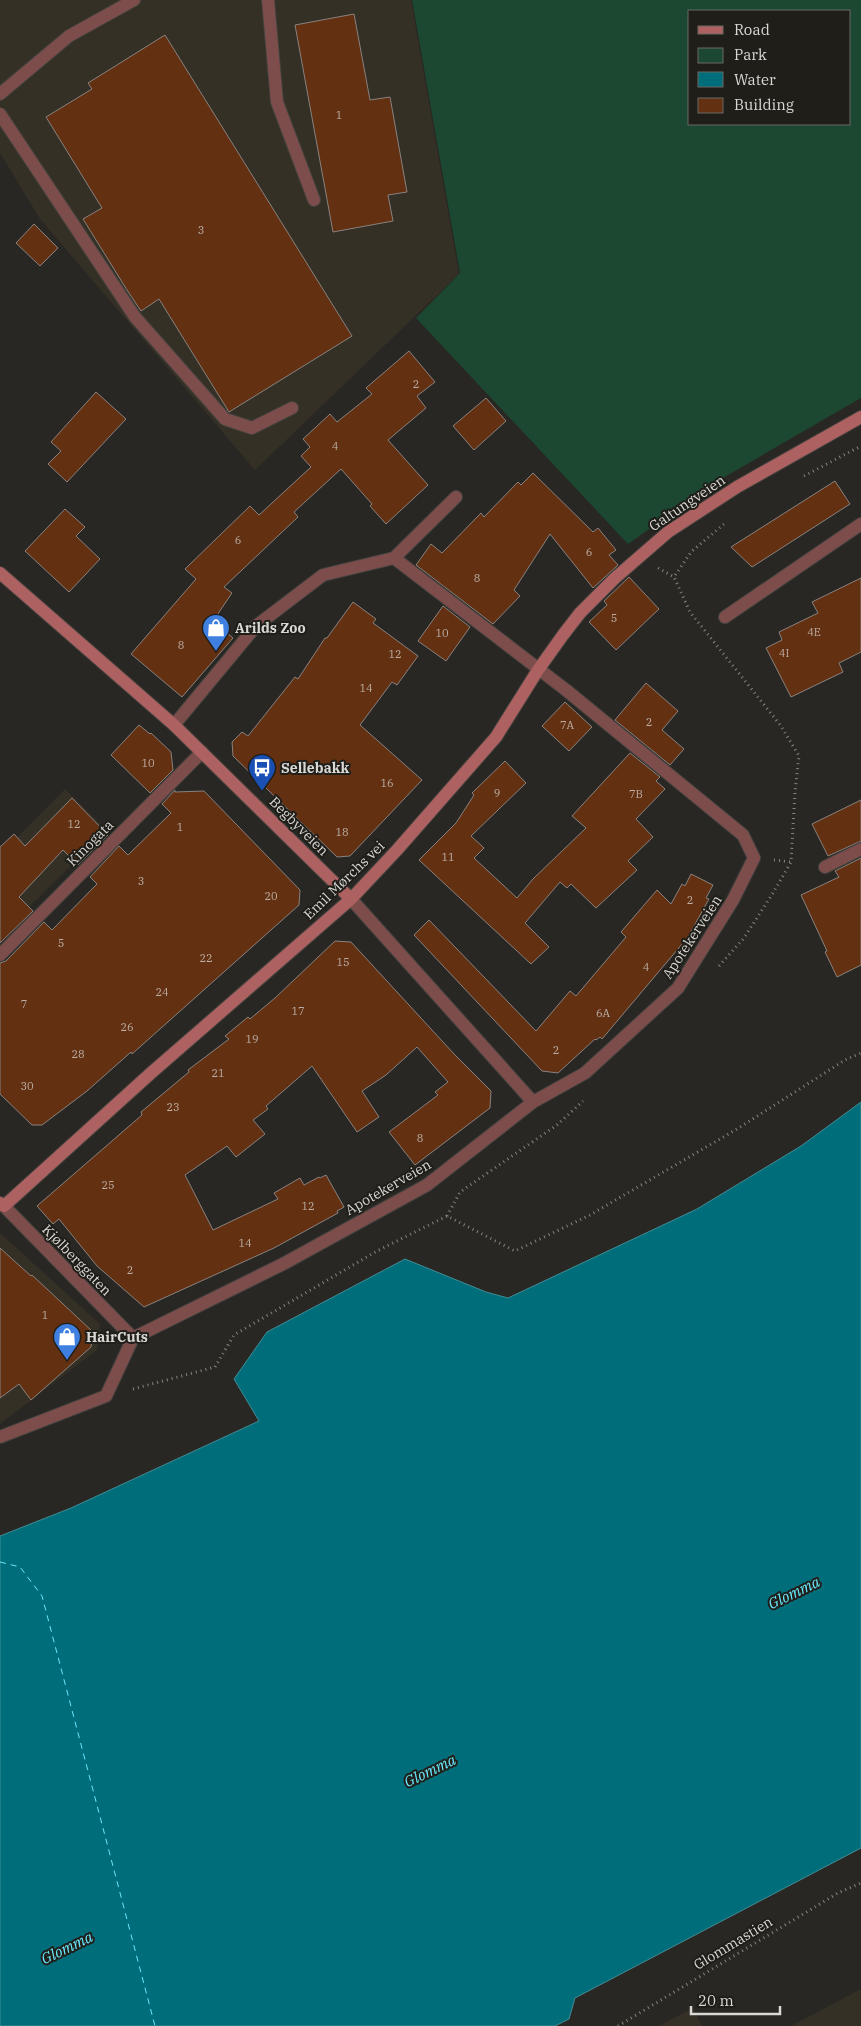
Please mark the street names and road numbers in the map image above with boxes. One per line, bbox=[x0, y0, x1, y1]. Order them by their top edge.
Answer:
street label: Galtungveien bbox=[645, 471, 729, 535]
street label: Begbyveien bbox=[266, 793, 332, 859]
street label: Kinogata bbox=[63, 816, 117, 870]
street label: Emil Mørchs vei bbox=[300, 837, 388, 923]
street label: Apotekerveien bbox=[658, 892, 726, 982]
street label: Apotekerveien bbox=[342, 1155, 434, 1219]
street label: Kjølberggaten bbox=[38, 1220, 116, 1300]
street label: Glommastien bbox=[690, 1912, 776, 1974]

